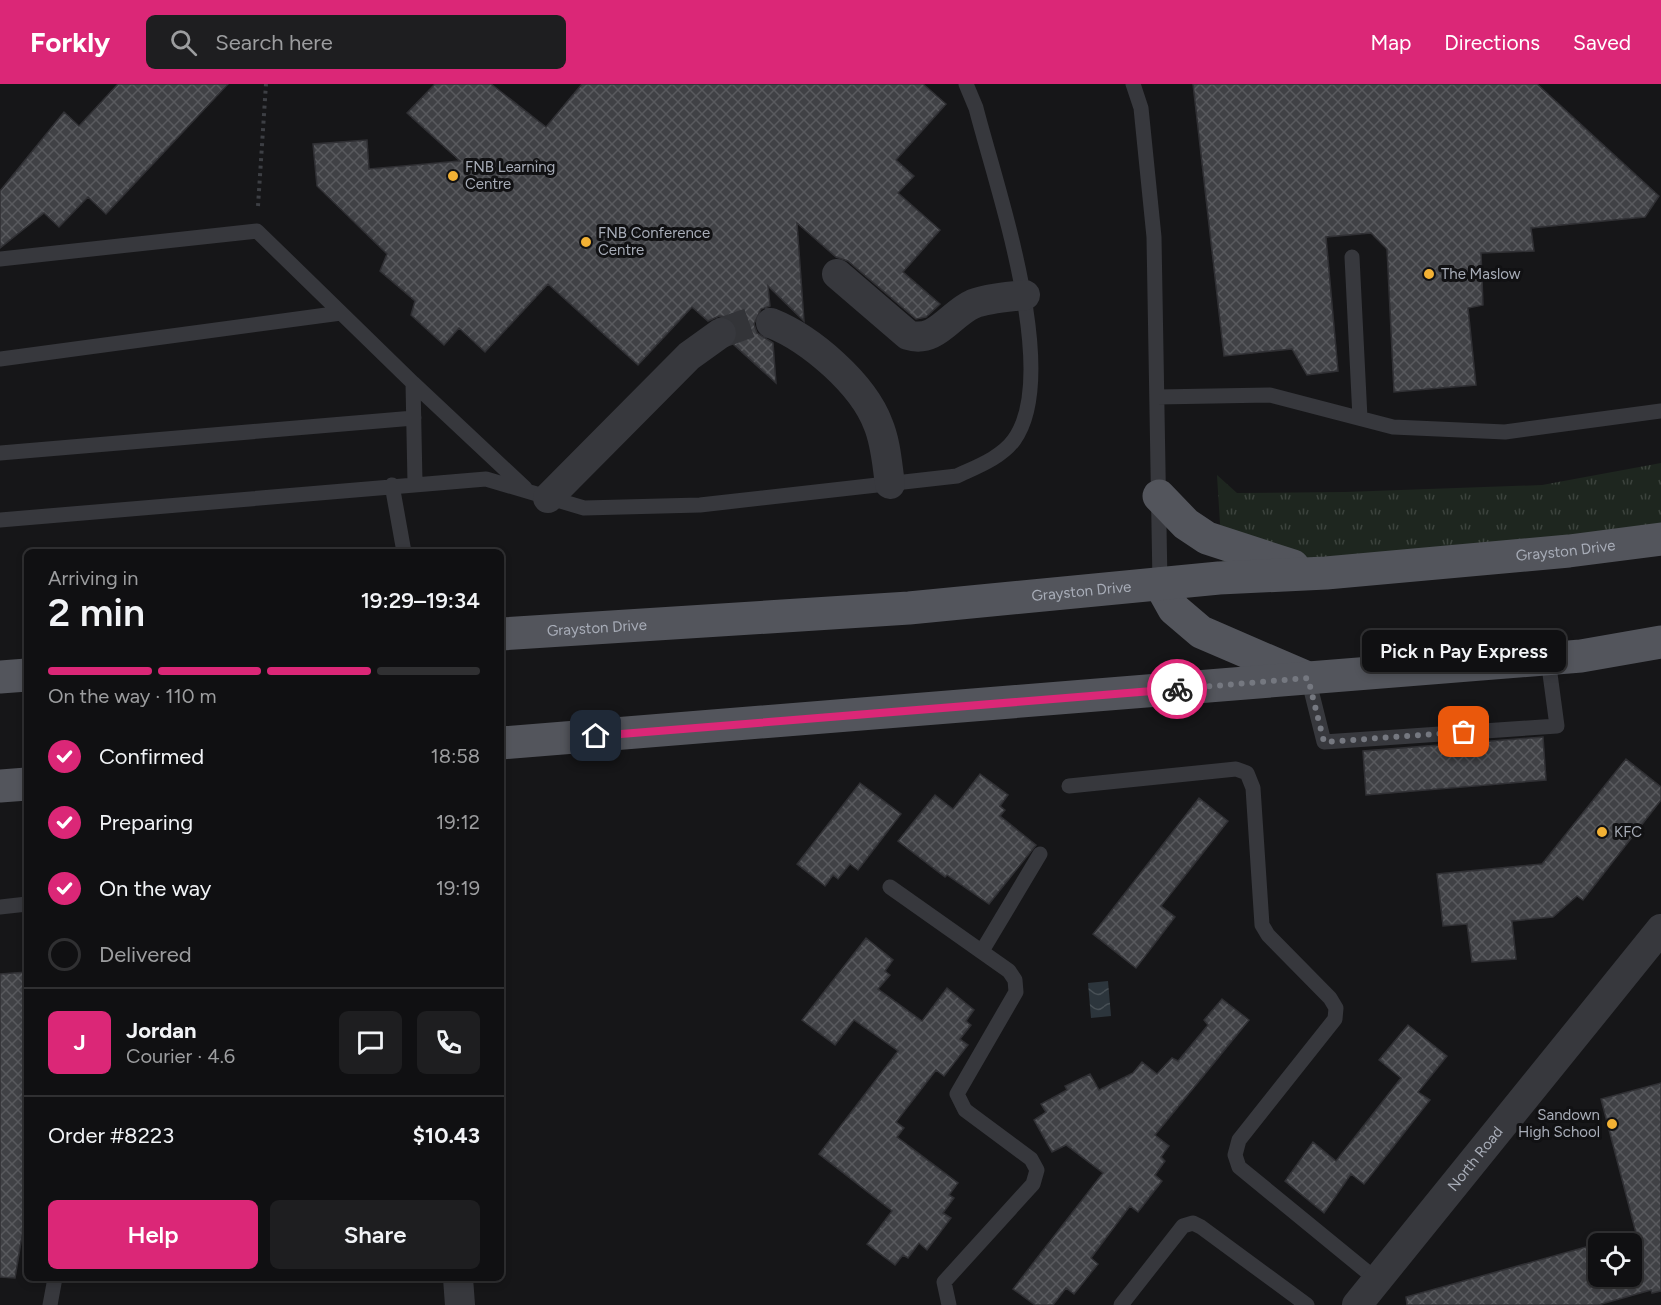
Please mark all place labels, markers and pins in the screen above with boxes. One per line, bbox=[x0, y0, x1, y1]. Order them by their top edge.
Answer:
place label: FNB Learning Centre bbox=[465, 158, 555, 193]
marker: FNB Learning Centre bbox=[446, 169, 460, 183]
place label: FNB Conference Centre bbox=[598, 224, 710, 259]
marker: FNB Conference Centre bbox=[579, 235, 593, 249]
place label: The Maslow bbox=[1441, 265, 1521, 283]
marker: The Maslow bbox=[1422, 267, 1436, 281]
callout: Pick n Pay Express bbox=[1362, 630, 1566, 672]
pin bbox=[1438, 706, 1489, 757]
pin bbox=[570, 710, 621, 761]
place label: KFC bbox=[1614, 823, 1642, 841]
marker: KFC bbox=[1595, 825, 1609, 839]
place label: Sandown High School bbox=[1518, 1106, 1600, 1141]
marker: Sandown High School bbox=[1605, 1117, 1619, 1131]

